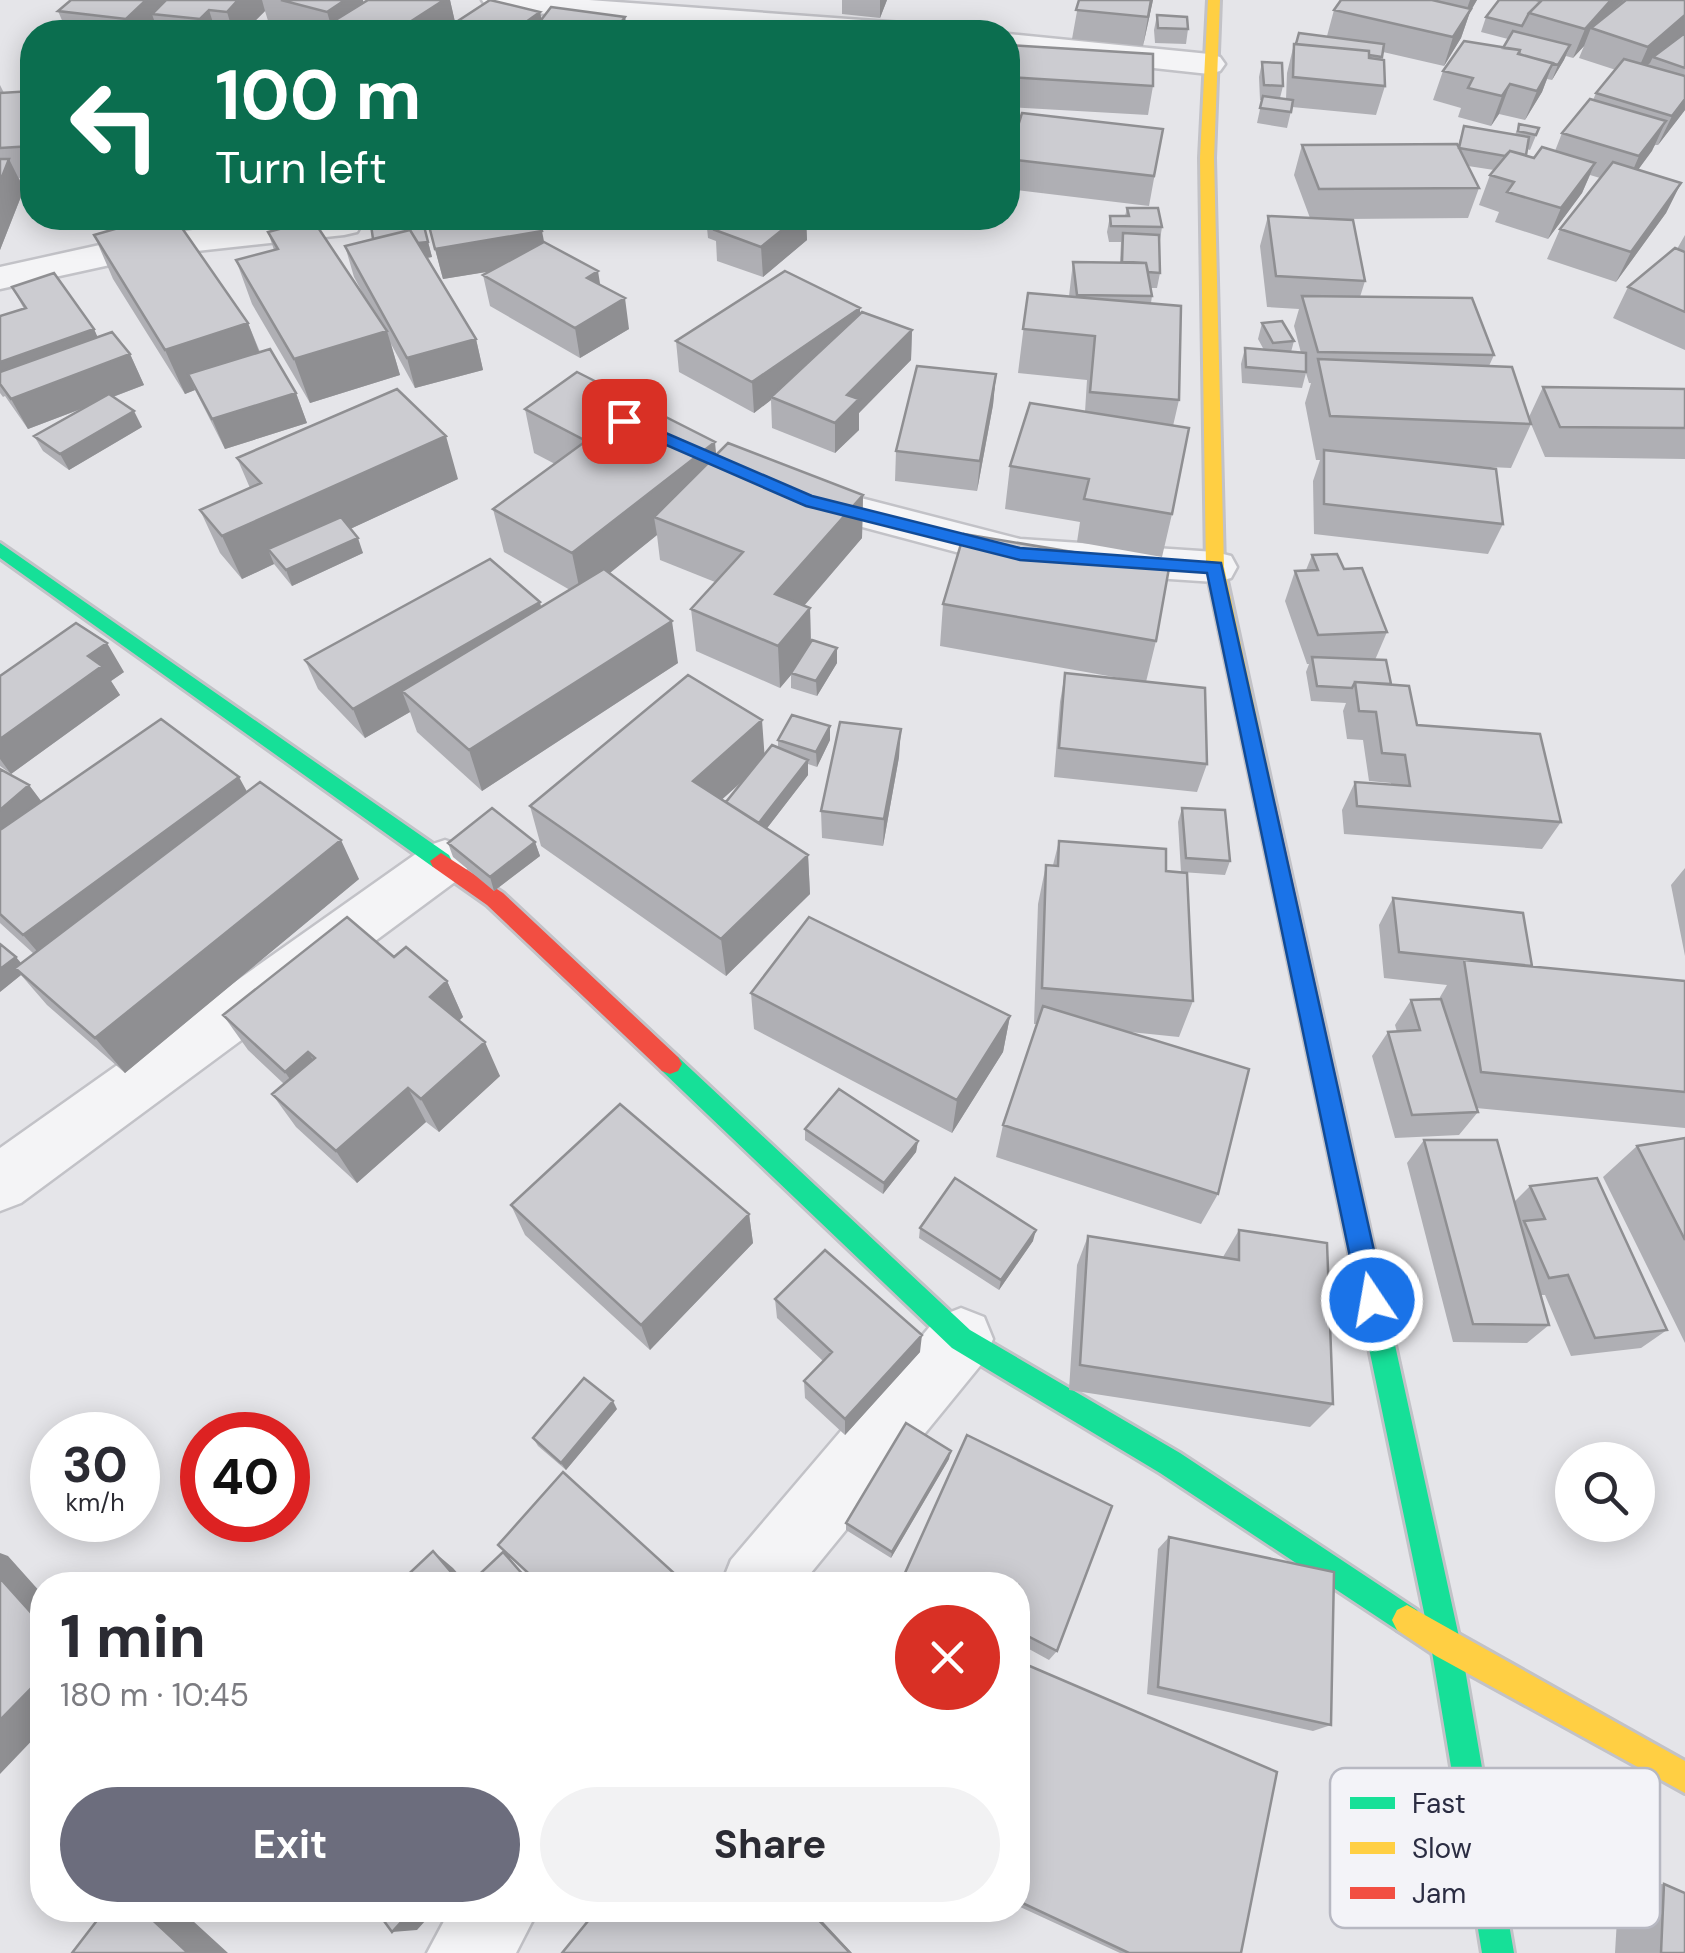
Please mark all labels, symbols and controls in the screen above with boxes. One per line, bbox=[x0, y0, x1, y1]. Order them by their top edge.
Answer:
text: 100 m bbox=[215, 50, 421, 141]
icon: left bbox=[50, 60, 180, 190]
text: Turn left bbox=[215, 138, 387, 197]
pin bbox=[582, 379, 667, 464]
icon: arrive bbox=[597, 394, 652, 449]
position arrow bbox=[1320, 1248, 1424, 1352]
speed limit sign: 40 bbox=[180, 1412, 310, 1542]
text: 30 bbox=[62, 1432, 128, 1498]
map controls bbox=[1555, 1442, 1655, 1542]
button: search bbox=[1555, 1442, 1655, 1542]
text: km/h bbox=[65, 1486, 125, 1519]
text: 1 min bbox=[60, 1597, 206, 1676]
button: close bbox=[895, 1605, 1000, 1710]
text: 180 m · 10:45 bbox=[60, 1674, 249, 1716]
legend bbox=[1330, 1768, 1660, 1928]
text: Fast bbox=[1412, 1785, 1466, 1822]
button: Exit bbox=[60, 1787, 520, 1902]
button: Share bbox=[540, 1787, 1000, 1902]
text: Slow bbox=[1412, 1830, 1472, 1867]
text: Jam bbox=[1412, 1875, 1466, 1912]

